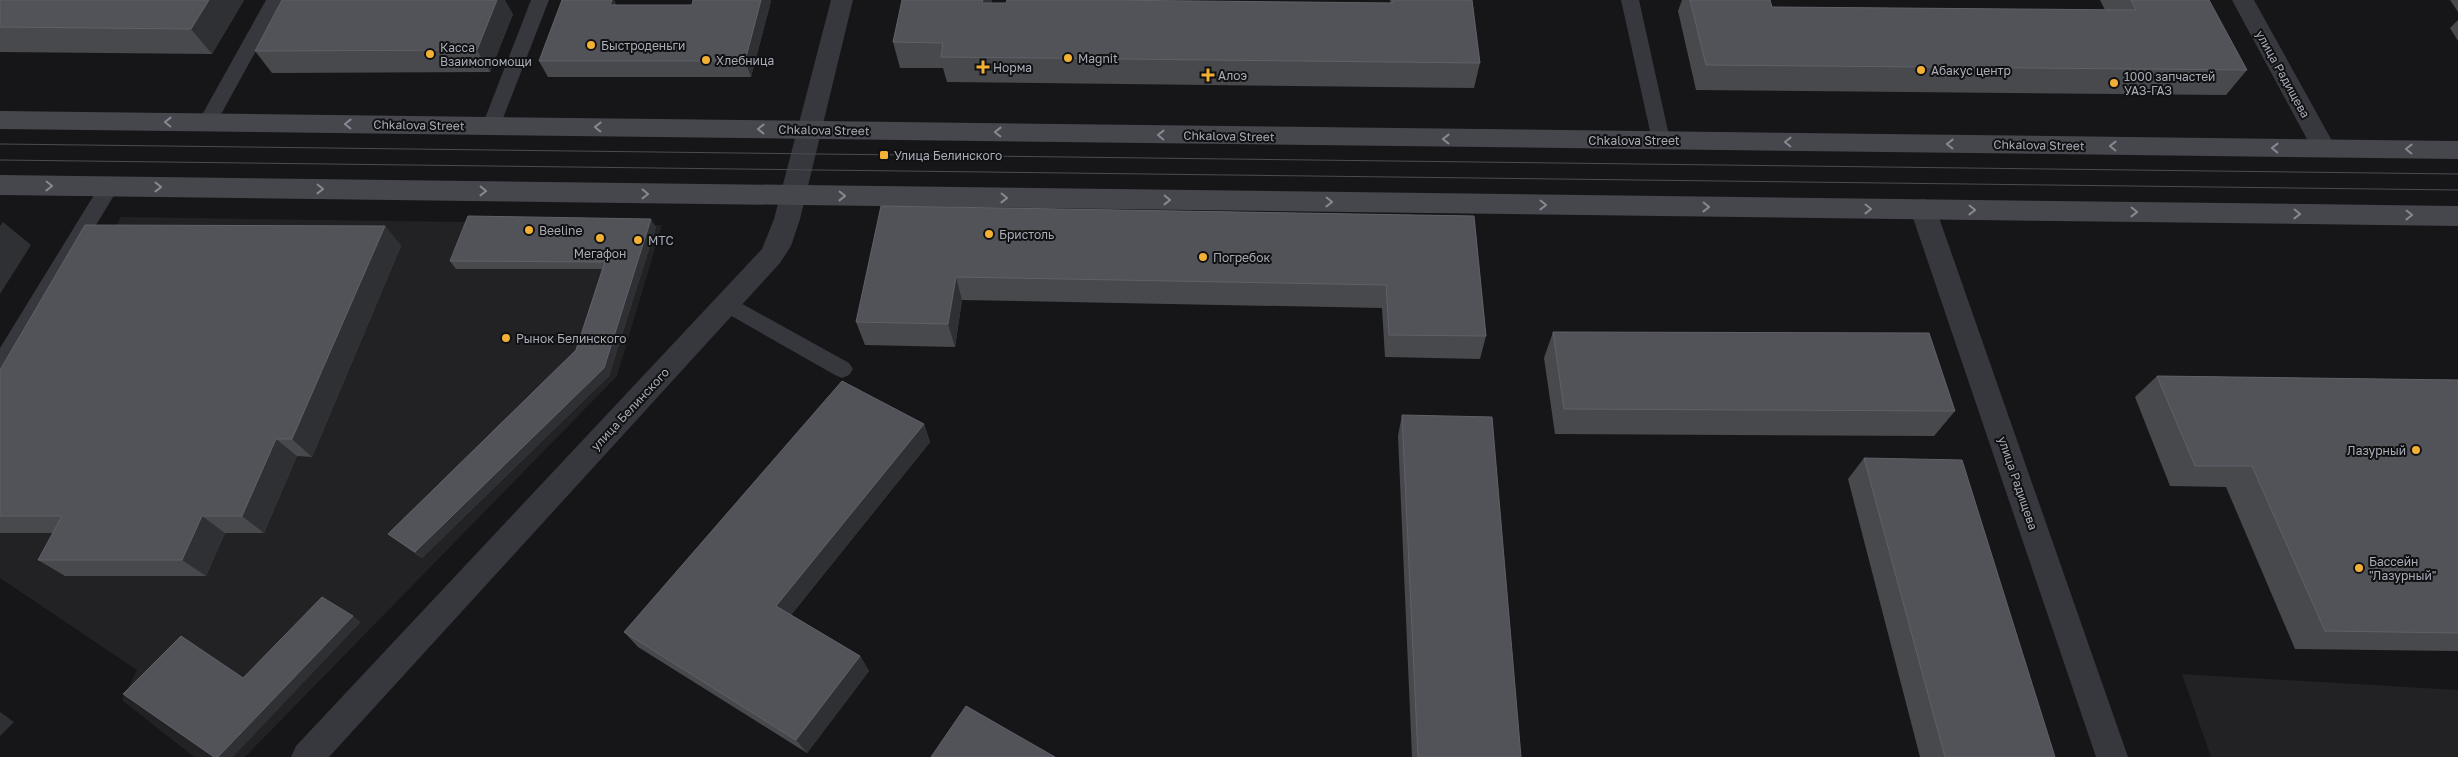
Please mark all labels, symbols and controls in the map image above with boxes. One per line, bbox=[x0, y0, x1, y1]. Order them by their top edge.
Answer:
street label: улица Радищева bbox=[2253, 28, 2313, 120]
place label: Быстроденьги bbox=[601, 38, 685, 53]
marker: Быстроденьги bbox=[585, 39, 597, 51]
place label: Касса Взаимопомощи bbox=[440, 40, 532, 69]
marker: Касса Взаимопомощи bbox=[424, 48, 436, 60]
place label: Magnit bbox=[1078, 51, 1118, 66]
marker: Magnit bbox=[1062, 52, 1074, 64]
place label: Хлебница bbox=[716, 53, 774, 68]
marker: Хлебница bbox=[700, 54, 712, 66]
place label: Норма bbox=[993, 60, 1032, 75]
marker: Норма bbox=[977, 61, 989, 73]
place label: Абакус центр bbox=[1931, 63, 2011, 78]
marker: Абакус центр bbox=[1915, 64, 1927, 76]
place label: Алоэ bbox=[1218, 68, 1247, 83]
marker: Алоэ bbox=[1202, 69, 1214, 81]
place label: 1000 запчастей УАЗ-ГАЗ bbox=[2124, 69, 2215, 98]
marker: 1000 запчастей УАЗ-ГАЗ bbox=[2108, 77, 2120, 89]
one-way arrow bbox=[164, 117, 172, 127]
street label: Chkalova Street bbox=[373, 117, 465, 133]
one-way arrow bbox=[344, 119, 352, 129]
one-way arrow bbox=[594, 122, 602, 132]
street label: Chkalova Street bbox=[778, 122, 870, 138]
one-way arrow bbox=[756, 124, 764, 134]
one-way arrow bbox=[994, 127, 1002, 137]
street label: Chkalova Street bbox=[1183, 128, 1275, 144]
one-way arrow bbox=[1156, 130, 1164, 140]
street label: Chkalova Street bbox=[1588, 133, 1680, 148]
one-way arrow bbox=[1441, 134, 1449, 144]
one-way arrow bbox=[1784, 137, 1792, 147]
street label: Chkalova Street bbox=[1993, 137, 2085, 153]
one-way arrow bbox=[1946, 139, 1954, 149]
one-way arrow bbox=[2109, 141, 2116, 151]
one-way arrow bbox=[2271, 143, 2279, 153]
one-way arrow bbox=[2405, 144, 2413, 154]
place label: Улица Белинского bbox=[894, 148, 1002, 163]
marker: Улица Белинского bbox=[878, 149, 890, 161]
one-way arrow bbox=[45, 181, 53, 191]
one-way arrow bbox=[154, 182, 162, 192]
one-way arrow bbox=[316, 184, 324, 194]
one-way arrow bbox=[479, 186, 487, 197]
one-way arrow bbox=[641, 188, 649, 199]
one-way arrow bbox=[838, 191, 846, 201]
one-way arrow bbox=[1000, 193, 1008, 203]
one-way arrow bbox=[1163, 195, 1171, 205]
one-way arrow bbox=[1326, 197, 1333, 207]
one-way arrow bbox=[1540, 200, 1548, 210]
one-way arrow bbox=[1702, 202, 1710, 212]
one-way arrow bbox=[1865, 204, 1873, 214]
one-way arrow bbox=[1968, 205, 1976, 215]
one-way arrow bbox=[2130, 207, 2138, 217]
one-way arrow bbox=[2293, 209, 2301, 219]
one-way arrow bbox=[2406, 210, 2413, 220]
place label: Beeline bbox=[539, 223, 582, 238]
marker: Beeline bbox=[523, 224, 535, 236]
place label: Бристоль bbox=[999, 227, 1054, 242]
marker: Бристоль bbox=[983, 228, 995, 240]
marker: Мегафон bbox=[594, 232, 606, 244]
place label: МТС bbox=[648, 233, 674, 248]
marker: МТС bbox=[632, 234, 644, 246]
place label: Мегафон bbox=[574, 246, 626, 261]
place label: Погребок bbox=[1213, 250, 1270, 265]
marker: Погребок bbox=[1197, 251, 1209, 263]
place label: Рынок Белинского bbox=[516, 331, 627, 346]
marker: Рынок Белинского bbox=[500, 332, 512, 344]
street label: улица Белинского bbox=[588, 365, 672, 453]
street label: улица Радищева bbox=[1995, 434, 2041, 532]
place label: Лазурный bbox=[2347, 443, 2406, 458]
marker: Лазурный bbox=[2410, 444, 2422, 456]
place label: Бассейн "Лазурный" bbox=[2369, 554, 2436, 583]
marker: Бассейн "Лазурный" bbox=[2353, 562, 2365, 574]

